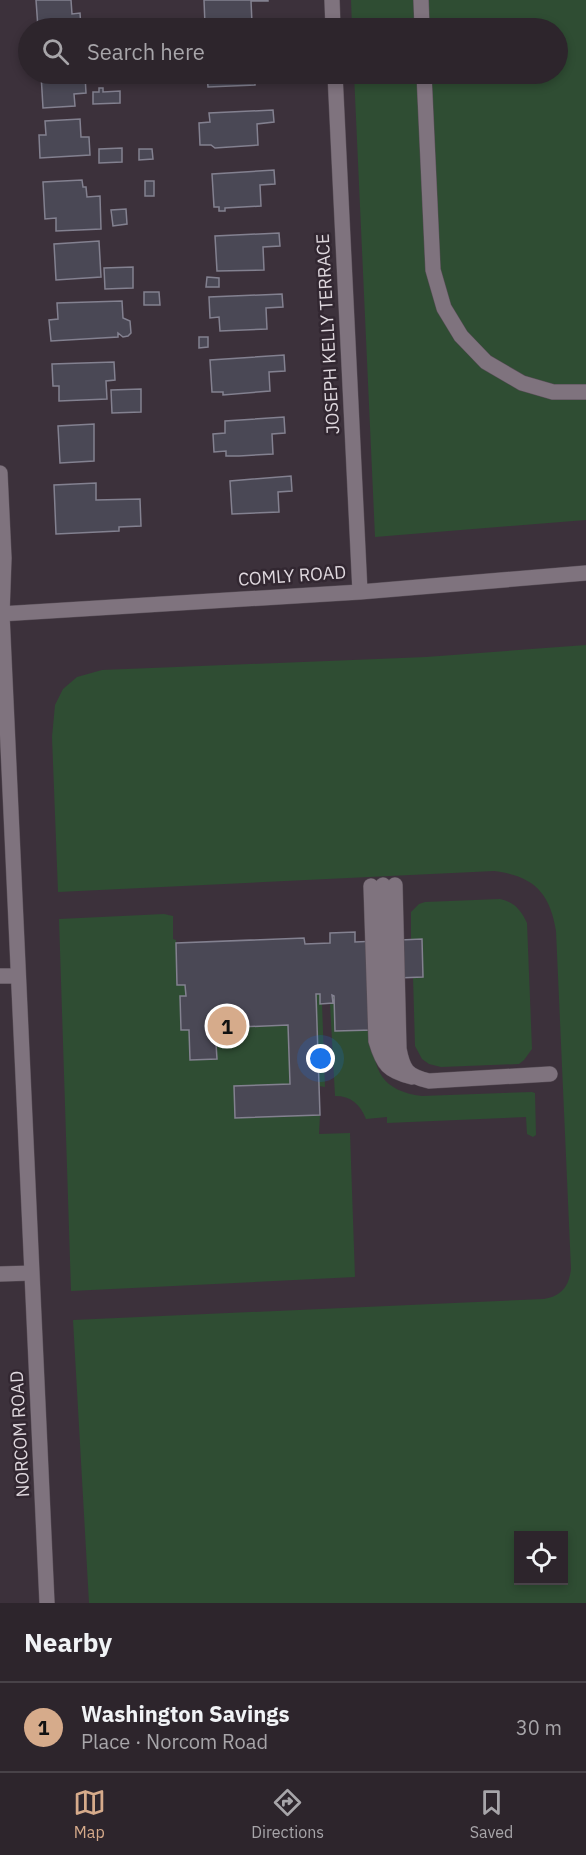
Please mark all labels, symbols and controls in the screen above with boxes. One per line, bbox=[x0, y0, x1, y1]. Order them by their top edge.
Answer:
search box bbox=[18, 18, 568, 84]
icon: search bbox=[39, 35, 72, 68]
text: Search here bbox=[87, 37, 205, 66]
street label: JOSEPH KELLY TERRACE bbox=[311, 233, 344, 435]
street label: COMLY ROAD bbox=[237, 560, 347, 591]
pin: 1 bbox=[208, 1004, 246, 1048]
your location bbox=[306, 1044, 335, 1073]
street label: NORCOM ROAD bbox=[5, 1370, 34, 1498]
map controls bbox=[514, 1531, 568, 1585]
button: locate bbox=[514, 1531, 568, 1585]
text: Nearby bbox=[24, 1625, 112, 1659]
text: Washington Savings bbox=[81, 1699, 290, 1728]
text: 1 bbox=[38, 1714, 50, 1741]
text: 30 m bbox=[516, 1714, 562, 1741]
text: Place · Norcom Road bbox=[81, 1728, 268, 1755]
tab: Map bbox=[73, 1786, 106, 1842]
tab: Directions bbox=[251, 1786, 324, 1842]
tab: Saved bbox=[470, 1786, 513, 1842]

